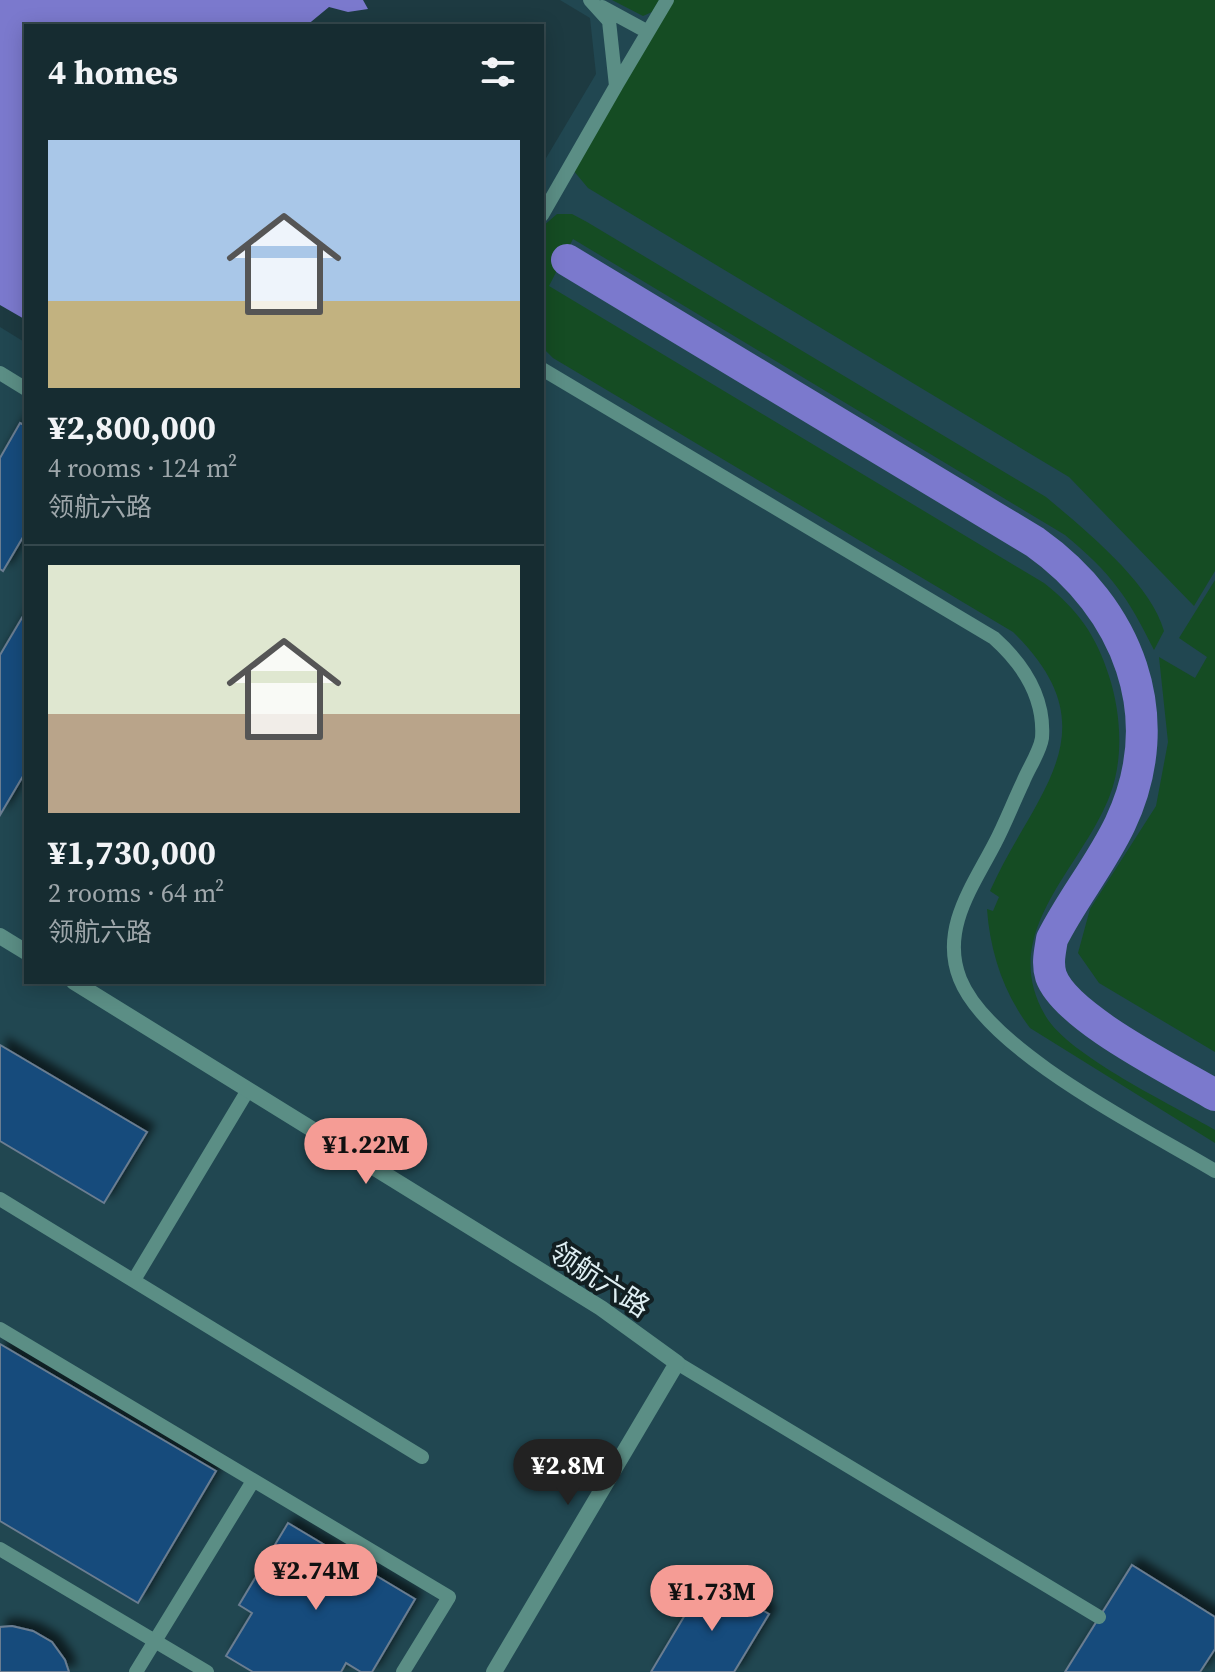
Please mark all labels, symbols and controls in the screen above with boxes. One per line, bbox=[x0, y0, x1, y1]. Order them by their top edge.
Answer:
text: 4 homes bbox=[48, 49, 178, 95]
icon: filters bbox=[476, 50, 520, 94]
icon: home bbox=[212, 192, 356, 336]
text: ¥2,800,000 bbox=[48, 404, 216, 450]
text: 4 rooms · 124 m² bbox=[48, 450, 237, 486]
text: 领航六路 bbox=[48, 489, 152, 525]
icon: home bbox=[212, 617, 356, 761]
text: ¥1,730,000 bbox=[48, 829, 216, 875]
text: 2 rooms · 64 m² bbox=[48, 875, 224, 911]
text: 领航六路 bbox=[48, 914, 152, 950]
pin: ¥1.22M bbox=[301, 1118, 431, 1186]
text: ¥1.22M bbox=[322, 1126, 410, 1162]
street label: 领航六路 bbox=[543, 1233, 657, 1325]
pin: ¥2.8M bbox=[512, 1439, 624, 1507]
text: ¥2.8M bbox=[531, 1447, 605, 1483]
pin: ¥2.74M bbox=[251, 1544, 381, 1612]
text: ¥2.74M bbox=[272, 1552, 360, 1588]
pin: ¥1.73M bbox=[647, 1565, 777, 1633]
text: ¥1.73M bbox=[668, 1573, 756, 1609]

